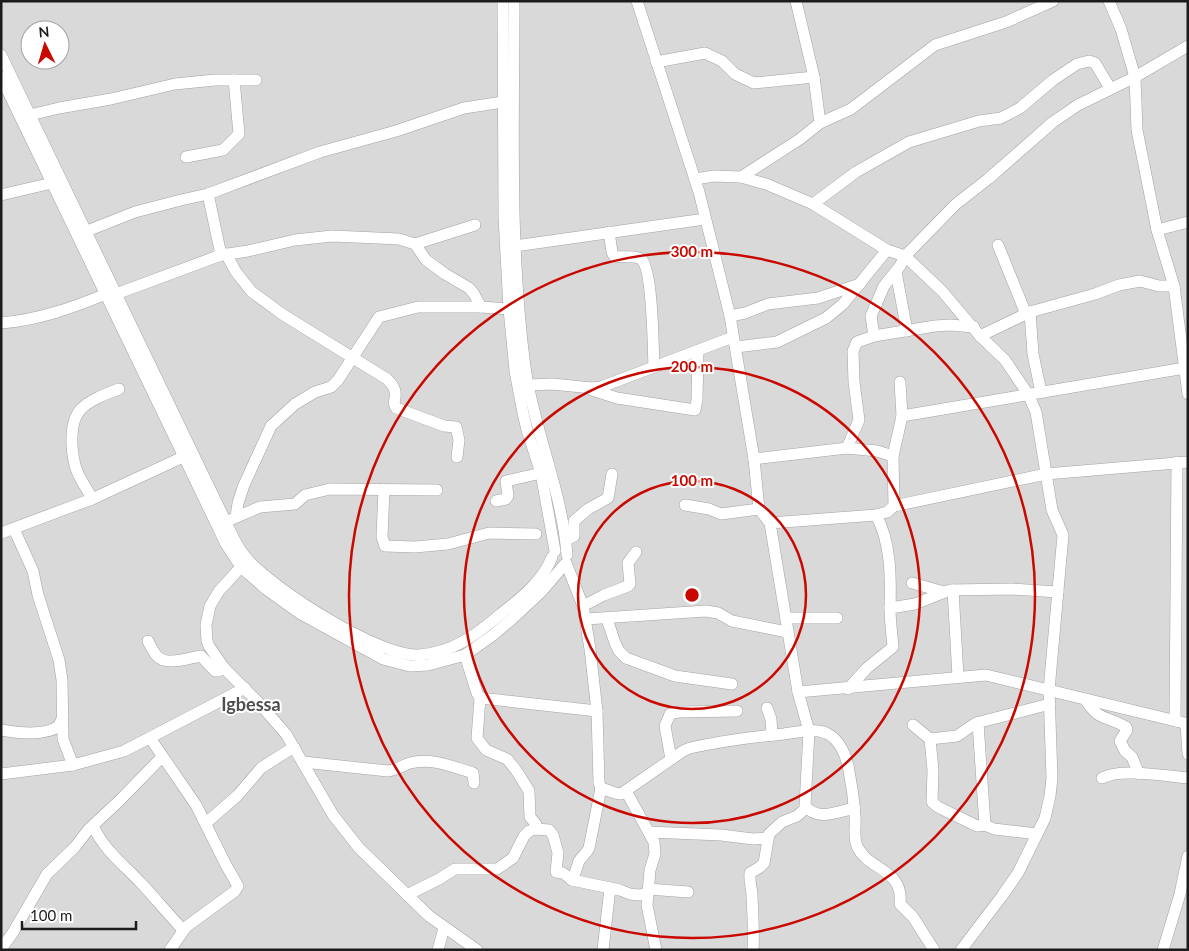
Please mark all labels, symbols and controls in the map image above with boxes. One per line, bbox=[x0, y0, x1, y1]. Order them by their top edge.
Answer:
north arrow bbox=[20, 20, 70, 70]
text: N bbox=[38, 23, 50, 40]
text: 300 m bbox=[671, 242, 713, 260]
text: 200 m bbox=[671, 357, 713, 375]
text: 100 m bbox=[671, 471, 713, 489]
centre of rings bbox=[683, 586, 701, 604]
district label: Igbessa bbox=[221, 693, 281, 715]
scale bar bbox=[22, 898, 136, 930]
text: 100 m bbox=[30, 906, 72, 924]

